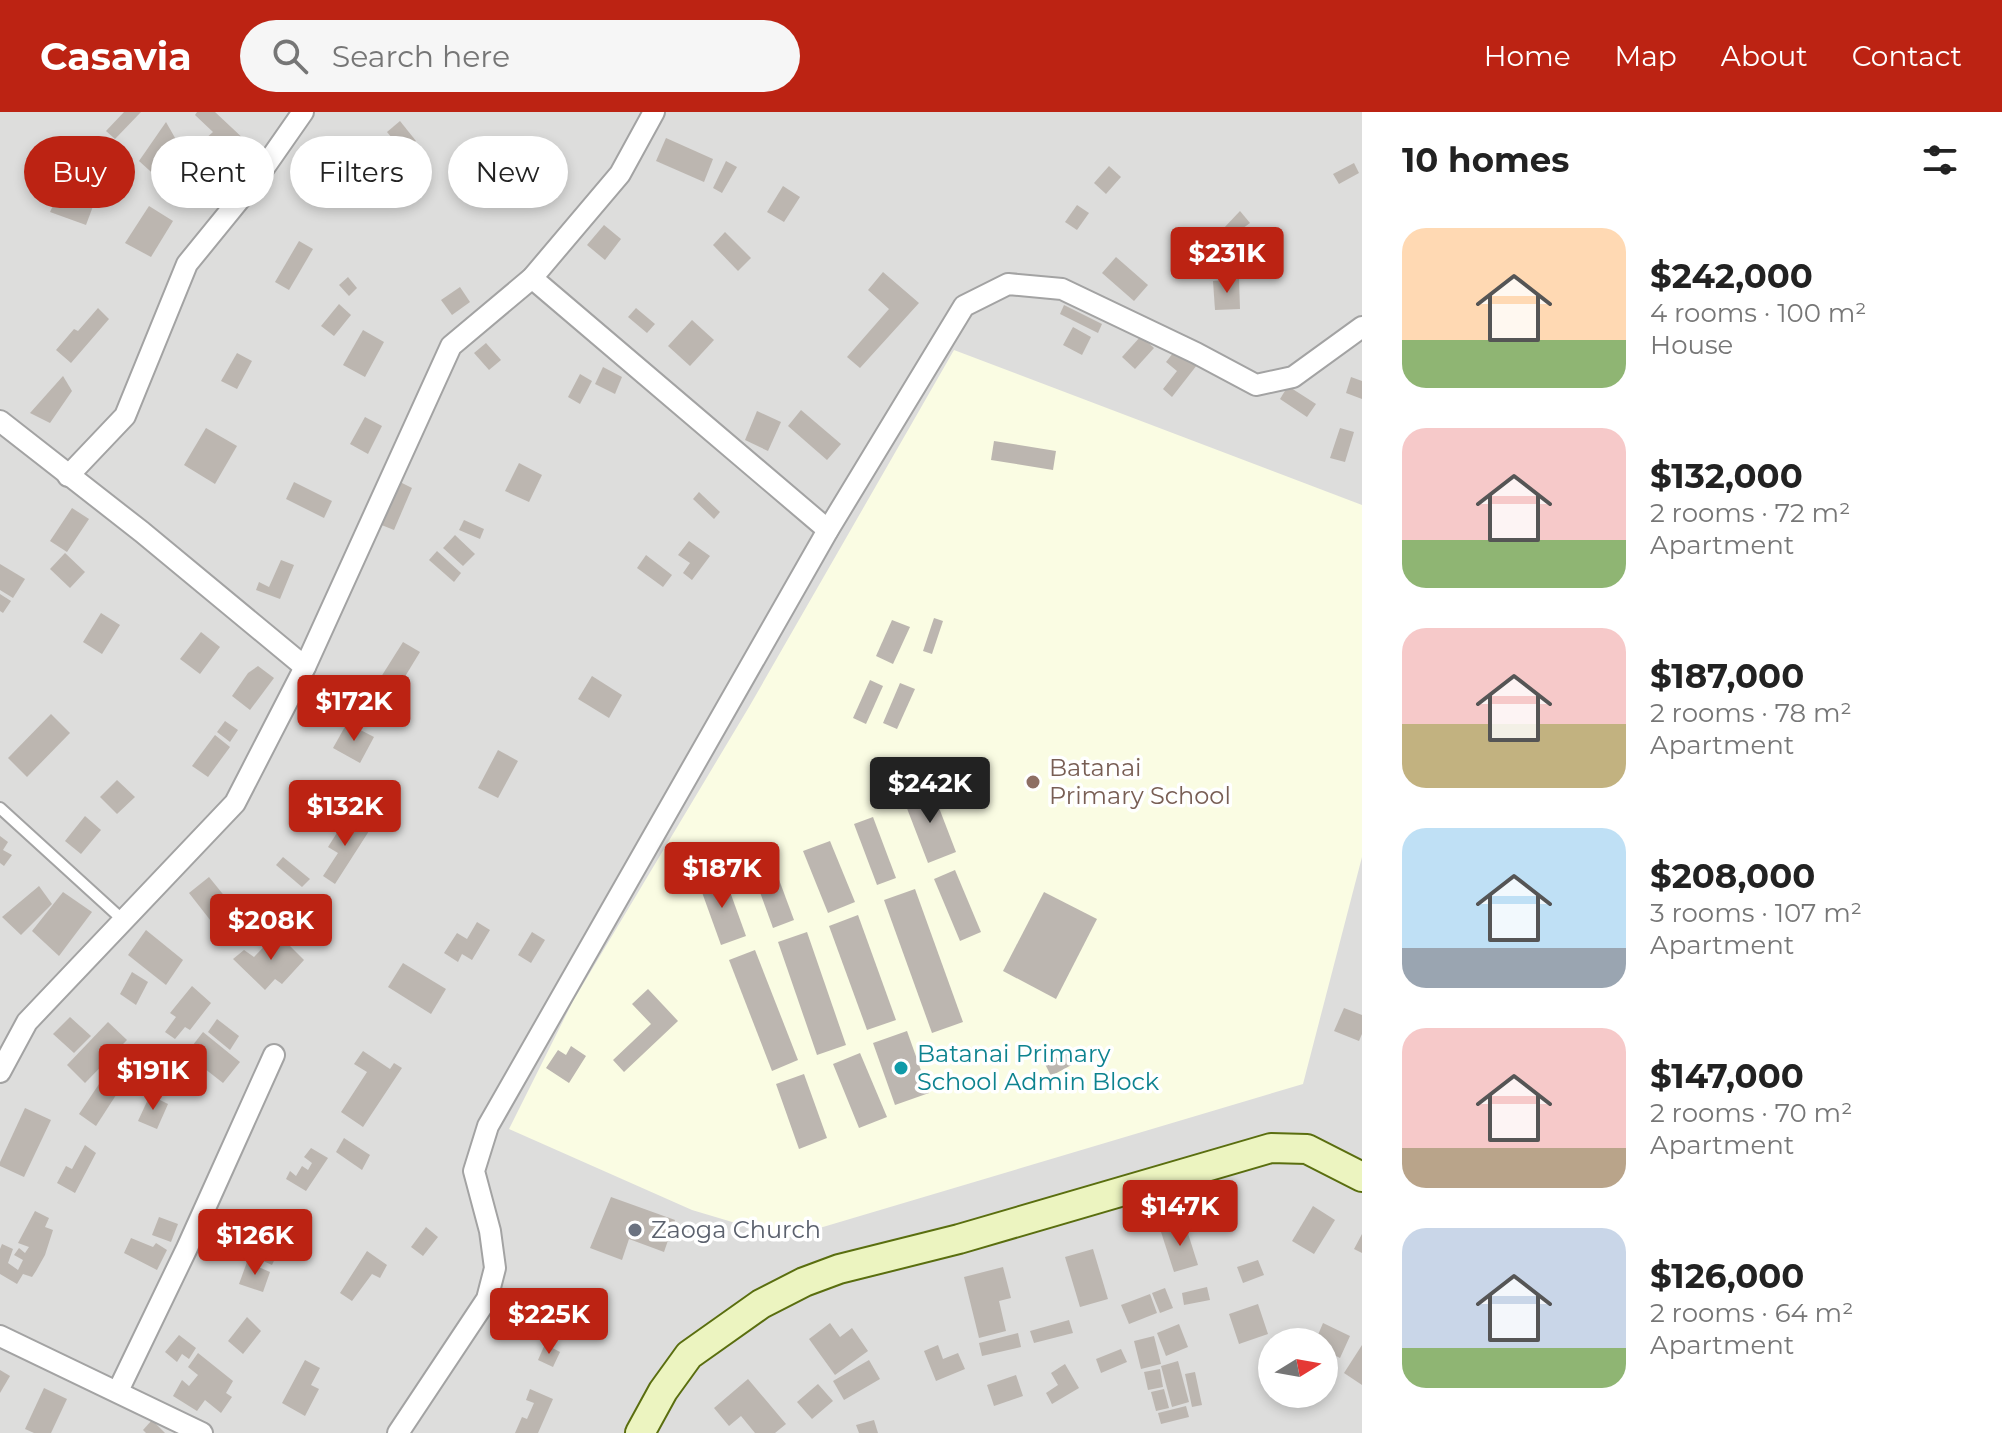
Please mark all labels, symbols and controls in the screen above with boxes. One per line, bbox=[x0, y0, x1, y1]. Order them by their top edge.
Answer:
search box bbox=[240, 20, 800, 92]
text: Casavia bbox=[40, 33, 192, 80]
icon: search bbox=[268, 34, 312, 78]
text: Search here bbox=[332, 38, 510, 75]
text: Home bbox=[1484, 39, 1571, 73]
text: Map bbox=[1615, 39, 1677, 73]
text: About bbox=[1721, 39, 1808, 73]
text: Contact bbox=[1852, 39, 1962, 73]
chip: Buy bbox=[24, 136, 135, 208]
chip: Rent bbox=[151, 136, 274, 208]
chip: Filters bbox=[290, 136, 432, 208]
chip: New bbox=[448, 136, 568, 208]
icon: filters bbox=[1918, 138, 1962, 182]
text: 10 homes bbox=[1402, 139, 1569, 181]
pin: $231K bbox=[1171, 227, 1283, 295]
text: $231K bbox=[1189, 237, 1265, 269]
text: $242,000 bbox=[1650, 255, 1813, 297]
icon: home bbox=[1466, 260, 1562, 356]
text: 4 rooms · 100 m² bbox=[1650, 297, 1867, 329]
text: House bbox=[1650, 329, 1733, 361]
text: $132,000 bbox=[1650, 455, 1803, 497]
icon: home bbox=[1466, 460, 1562, 556]
text: 2 rooms · 72 m² bbox=[1650, 497, 1850, 529]
text: Apartment bbox=[1650, 529, 1794, 561]
text: $187,000 bbox=[1650, 655, 1804, 697]
icon: home bbox=[1466, 660, 1562, 756]
pin: $172K bbox=[298, 675, 410, 743]
text: $172K bbox=[315, 685, 393, 717]
text: 2 rooms · 78 m² bbox=[1650, 697, 1852, 729]
text: Apartment bbox=[1650, 729, 1794, 761]
place label: Batanai Primary School bbox=[1049, 753, 1231, 810]
pin: $242K bbox=[874, 757, 986, 825]
text: $242K bbox=[888, 767, 972, 799]
marker: Batanai Primary School bbox=[1024, 773, 1042, 791]
pin: $132K bbox=[289, 780, 401, 848]
text: $132K bbox=[307, 790, 383, 822]
pin: $187K bbox=[666, 842, 778, 910]
text: $187K bbox=[682, 852, 762, 884]
text: $208,000 bbox=[1650, 855, 1815, 897]
icon: home bbox=[1466, 860, 1562, 956]
pin: $208K bbox=[215, 894, 327, 962]
text: 3 rooms · 107 m² bbox=[1650, 897, 1862, 929]
text: $208K bbox=[228, 904, 314, 936]
text: Apartment bbox=[1650, 929, 1794, 961]
place label: Batanai Primary School Admin Block bbox=[917, 1039, 1160, 1096]
pin: $191K bbox=[97, 1044, 209, 1112]
text: $191K bbox=[117, 1054, 189, 1086]
text: $147,000 bbox=[1650, 1055, 1804, 1097]
marker: Batanai Primary School Admin Block bbox=[892, 1059, 910, 1077]
icon: home bbox=[1466, 1060, 1562, 1156]
text: 2 rooms · 70 m² bbox=[1650, 1097, 1852, 1129]
text: Apartment bbox=[1650, 1129, 1794, 1161]
pin: $147K bbox=[1124, 1180, 1236, 1248]
text: $147K bbox=[1141, 1190, 1219, 1222]
pin: $126K bbox=[199, 1209, 311, 1277]
place label: Zaoga Church bbox=[651, 1215, 821, 1244]
text: $126K bbox=[216, 1219, 294, 1251]
marker: Zaoga Church bbox=[626, 1221, 644, 1239]
text: $126,000 bbox=[1650, 1255, 1804, 1297]
icon: home bbox=[1466, 1260, 1562, 1356]
pin: $225K bbox=[493, 1288, 605, 1356]
text: 2 rooms · 64 m² bbox=[1650, 1297, 1853, 1329]
text: $225K bbox=[508, 1298, 590, 1330]
north arrow bbox=[1258, 1328, 1338, 1408]
map controls bbox=[1258, 1328, 1338, 1408]
text: Apartment bbox=[1650, 1329, 1794, 1361]

